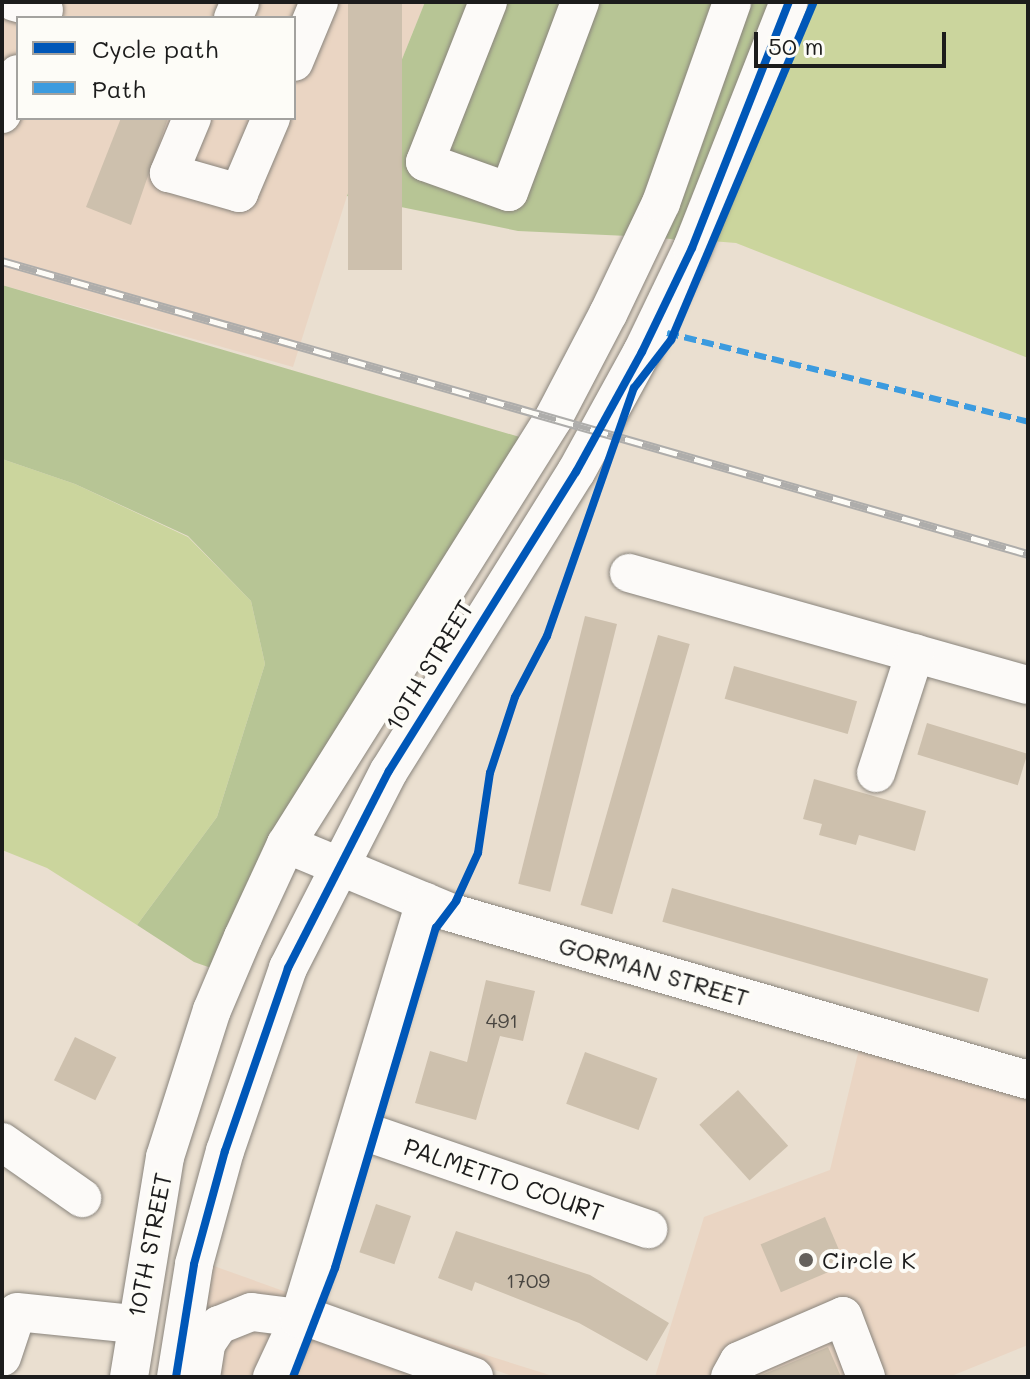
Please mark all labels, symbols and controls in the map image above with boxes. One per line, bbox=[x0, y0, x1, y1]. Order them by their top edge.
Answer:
legend bbox=[16, 16, 296, 120]
scale bar bbox=[758, 16, 950, 66]
text: 50 m bbox=[768, 30, 824, 61]
text: Cycle path bbox=[92, 33, 218, 64]
text: Path bbox=[92, 73, 146, 104]
street label: 10TH STREET bbox=[379, 595, 479, 735]
street label: GORMAN STREET bbox=[556, 930, 752, 1012]
house number: 491 bbox=[486, 1008, 518, 1032]
street label: PALMETTO COURT bbox=[400, 1131, 608, 1227]
street label: 10TH STREET bbox=[121, 1170, 177, 1320]
place label: Circle K bbox=[822, 1246, 916, 1274]
marker: Circle K bbox=[797, 1251, 815, 1269]
house number: 1709 bbox=[506, 1268, 550, 1292]

